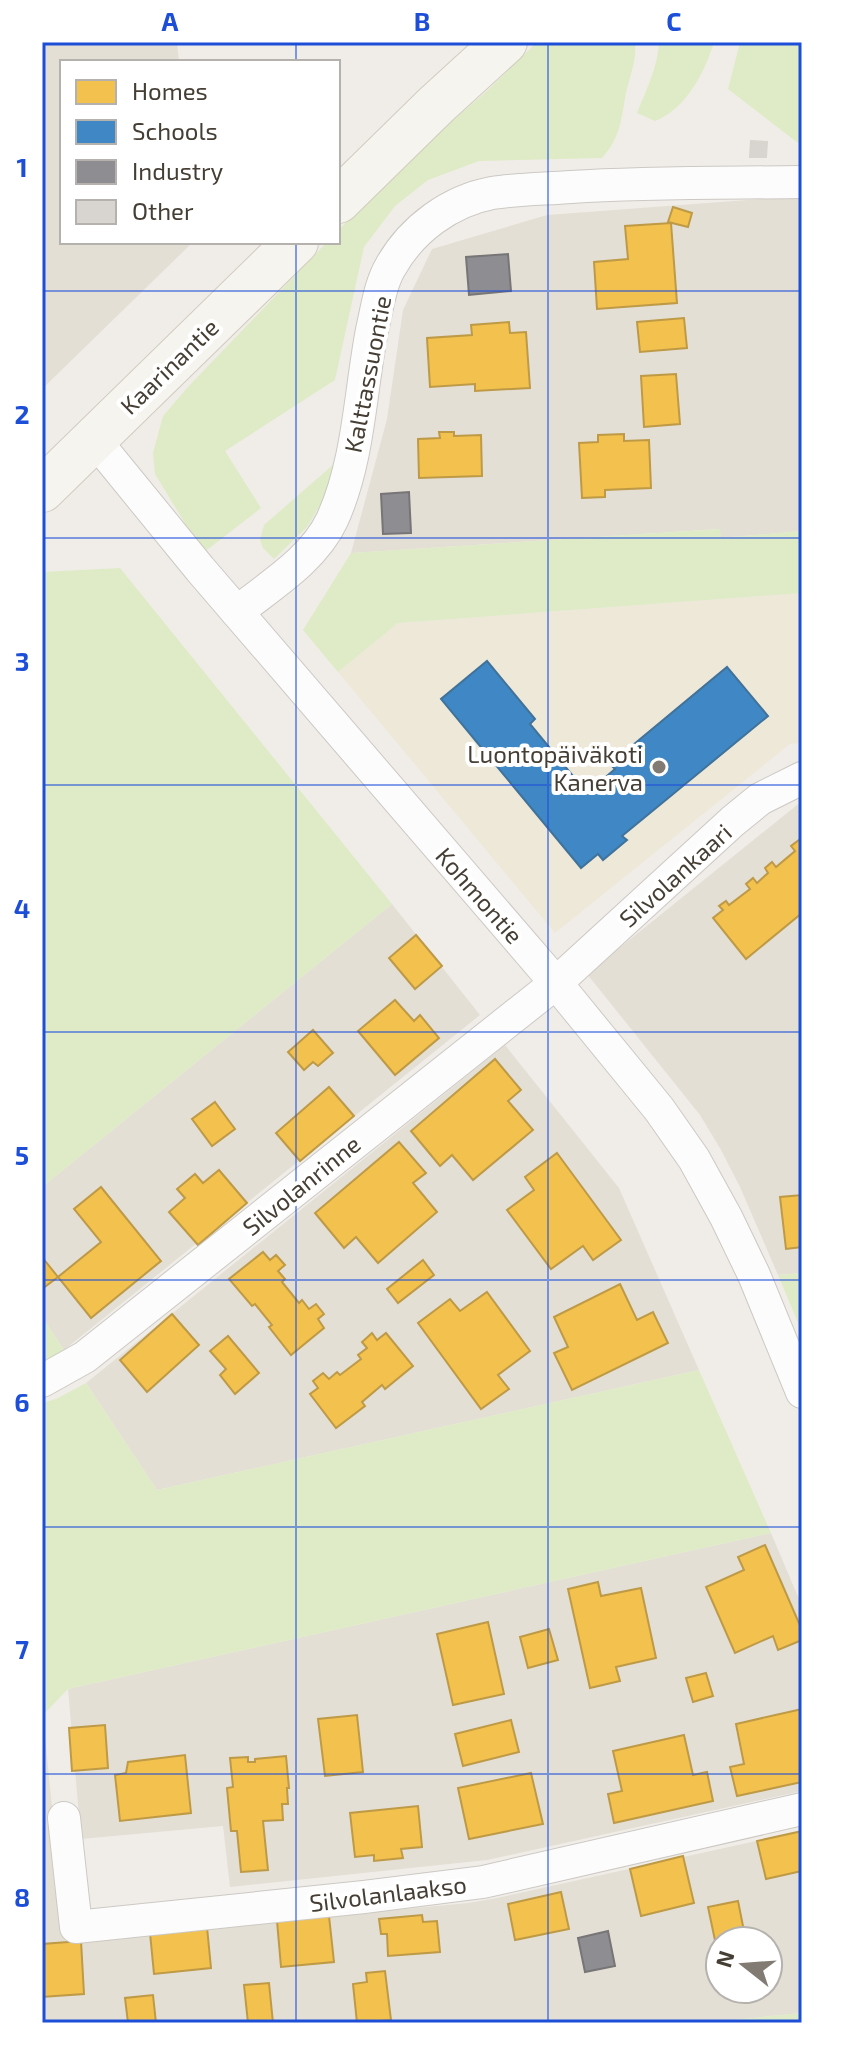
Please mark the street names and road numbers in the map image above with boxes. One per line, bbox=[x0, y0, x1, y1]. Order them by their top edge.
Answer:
street label: Kalttassuontie bbox=[338, 293, 396, 455]
street label: Kaarinantie bbox=[114, 312, 224, 420]
street label: Silvolankaari bbox=[613, 817, 737, 933]
street label: Kohmontie bbox=[430, 841, 530, 949]
street label: Silvolanrinne bbox=[236, 1129, 366, 1241]
street label: Silvolanlaakso bbox=[308, 1869, 468, 1917]

